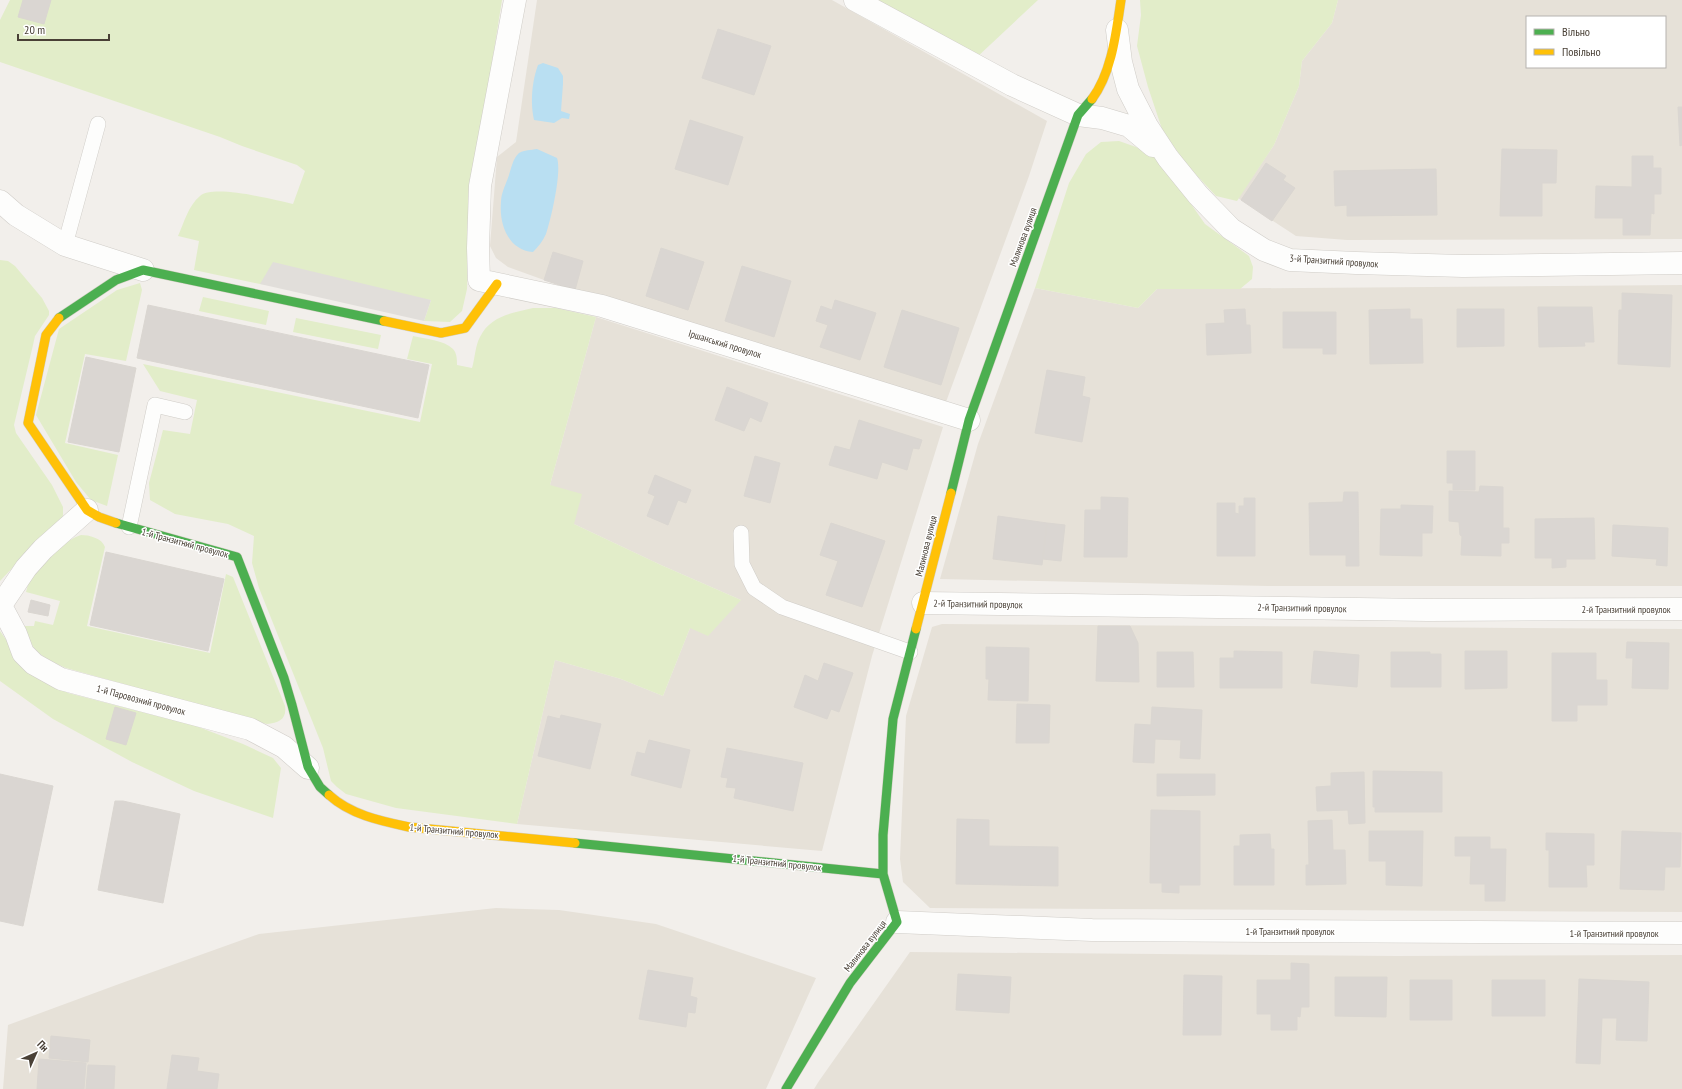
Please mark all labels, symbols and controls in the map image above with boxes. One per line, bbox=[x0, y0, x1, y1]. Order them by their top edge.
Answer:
scale bar bbox=[18, 16, 109, 42]
legend bbox=[1526, 16, 1666, 68]
text: 20 m bbox=[24, 22, 45, 37]
text: Вільно bbox=[1562, 24, 1590, 39]
text: Повільно bbox=[1562, 44, 1601, 59]
street label: Малинова вулиця bbox=[1006, 206, 1040, 268]
street label: 3-й Транзитний провулок bbox=[1289, 251, 1379, 271]
street label: Іршанський провулок bbox=[687, 327, 763, 361]
street label: Малинова вулиця bbox=[912, 514, 940, 578]
street label: 1-й Транзитний провулок bbox=[140, 525, 230, 561]
street label: 2-й Транзитний провулок bbox=[933, 597, 1023, 611]
street label: 2-й Транзитний провулок bbox=[1257, 601, 1347, 615]
street label: 2-й Транзитний провулок bbox=[1581, 603, 1671, 616]
street label: 1-й Паровозний провулок bbox=[95, 682, 187, 718]
street label: 1-й Транзитний провулок bbox=[409, 821, 499, 841]
street label: 1-й Транзитний провулок bbox=[732, 852, 822, 874]
street label: Малинова вулиця bbox=[841, 917, 889, 974]
street label: 1-й Транзитний провулок bbox=[1245, 925, 1335, 938]
street label: 1-й Транзитний провулок bbox=[1569, 927, 1659, 940]
north arrow bbox=[16, 1033, 56, 1073]
text: Пн bbox=[34, 1037, 52, 1055]

